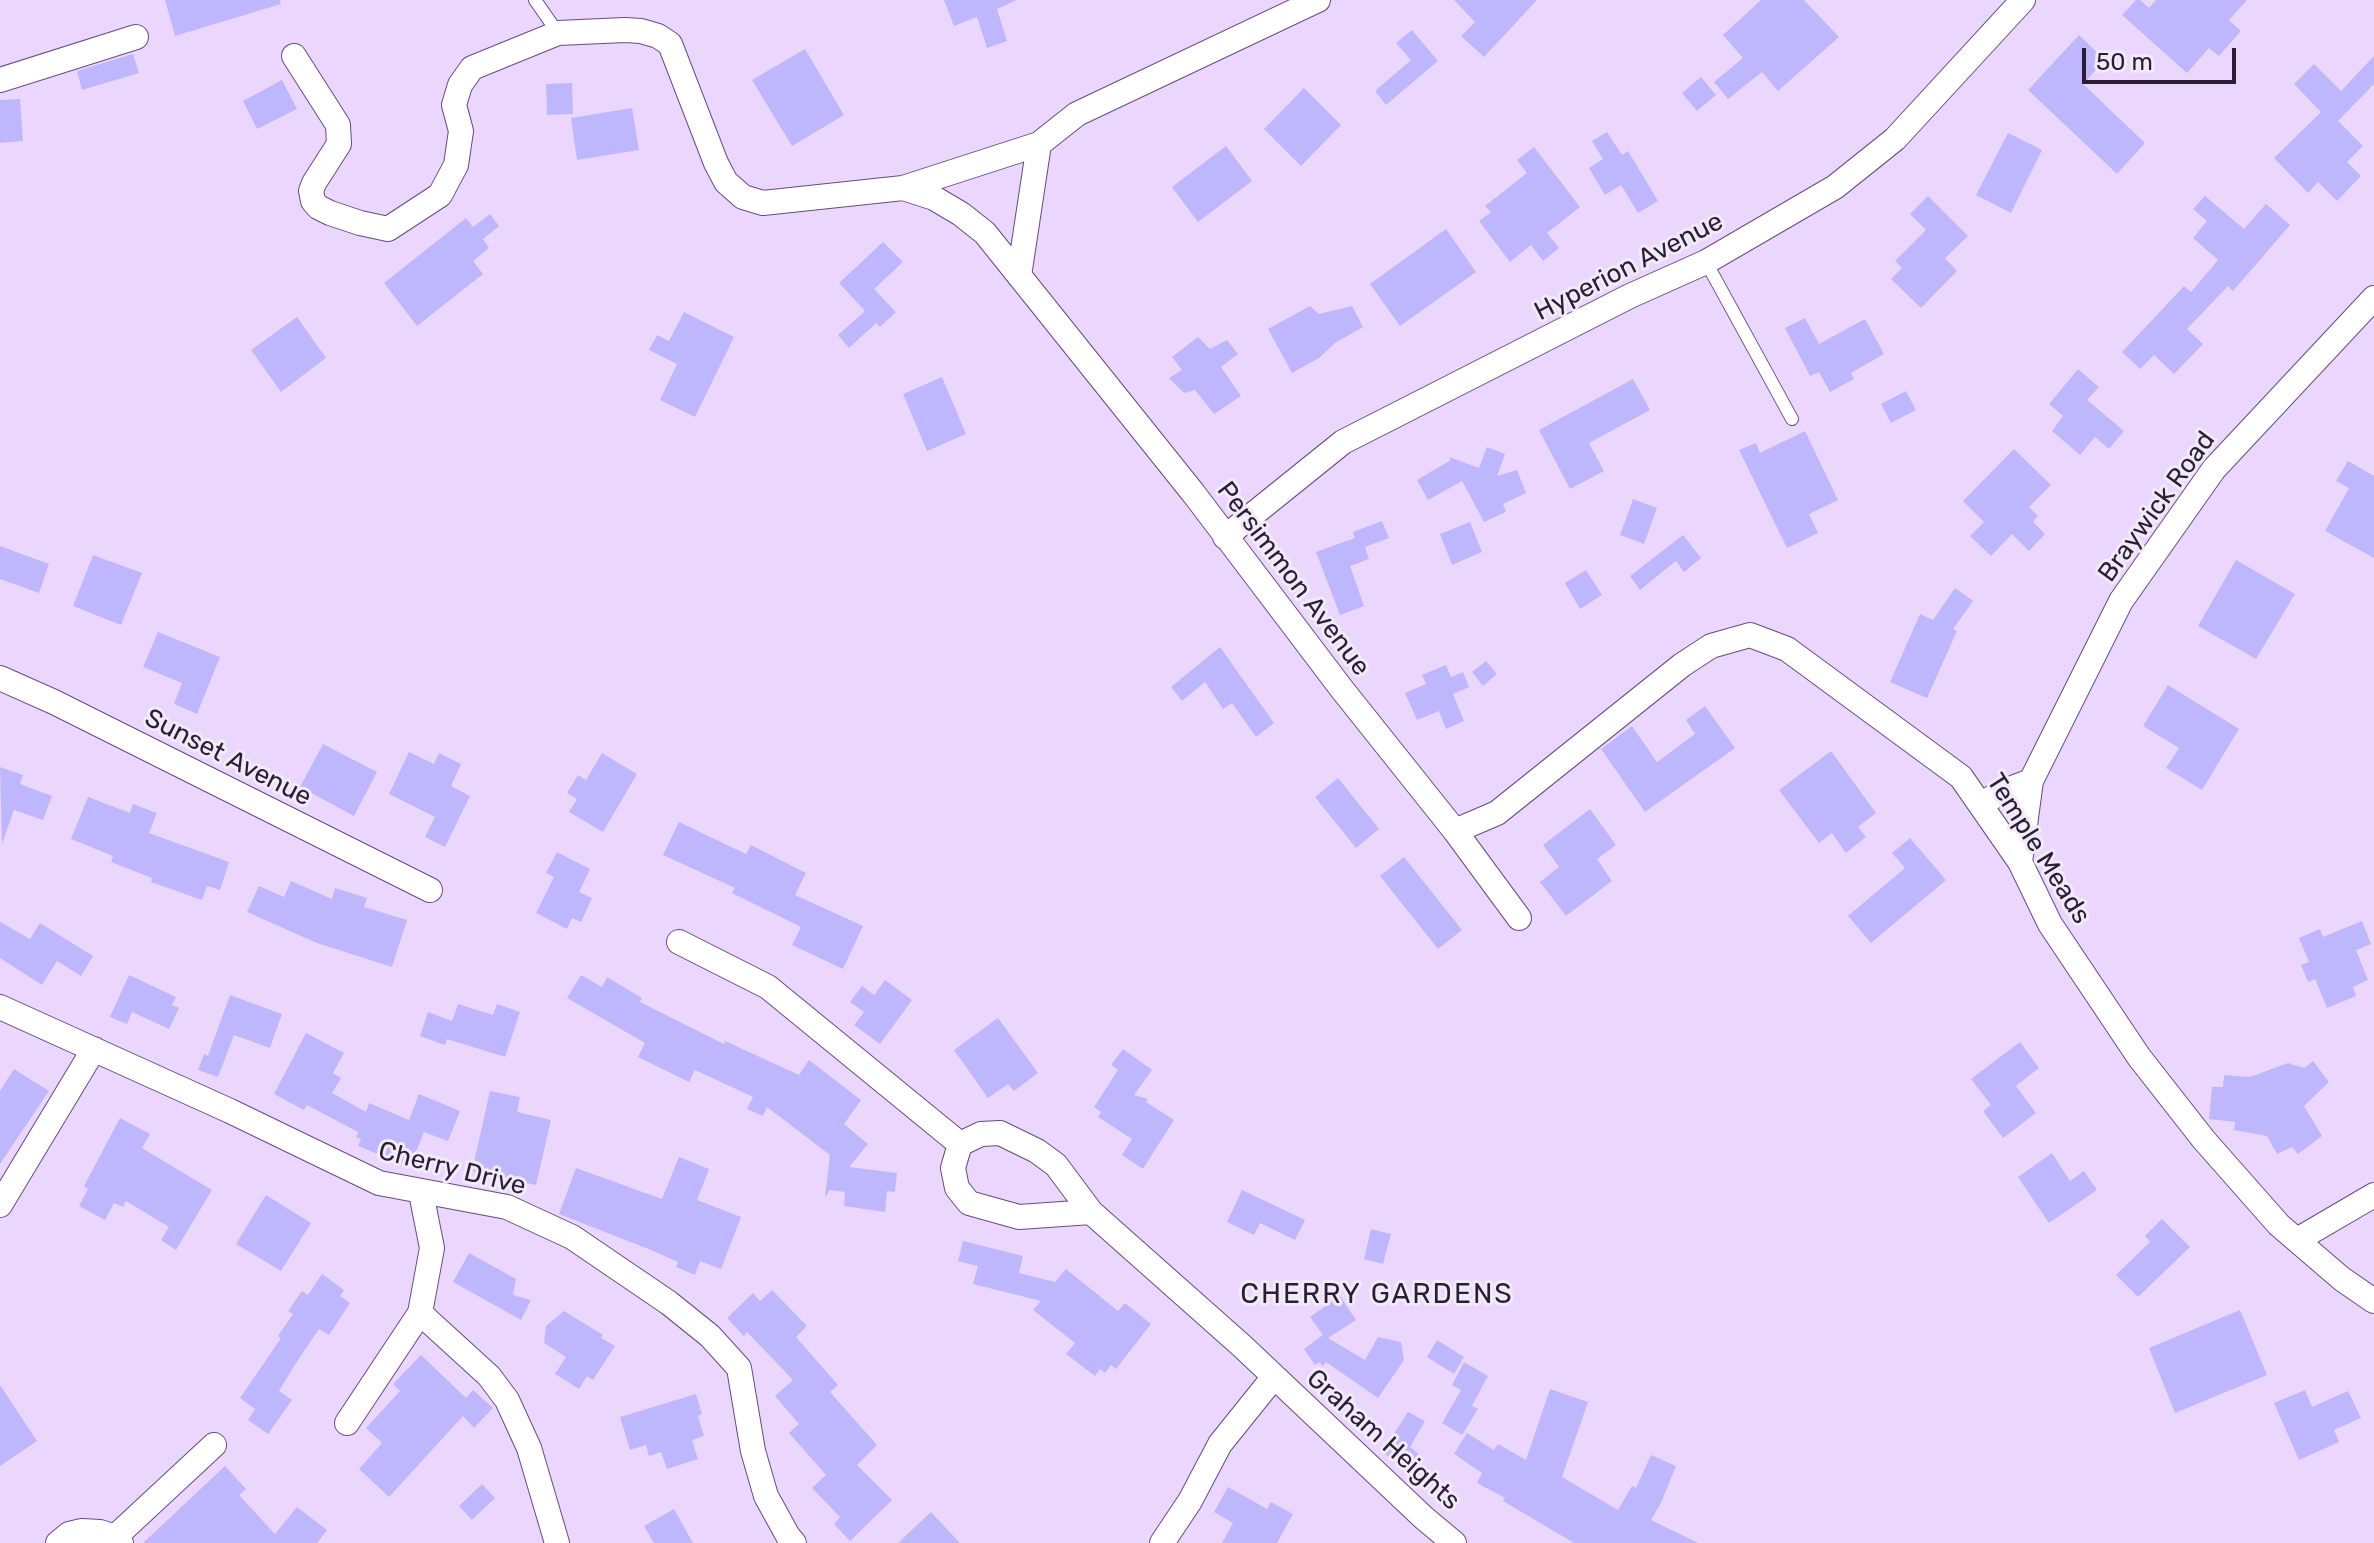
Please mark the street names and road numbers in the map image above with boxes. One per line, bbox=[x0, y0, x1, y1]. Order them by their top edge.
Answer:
street label: Hyperion Avenue bbox=[1530, 206, 1728, 328]
street label: Braywick Road bbox=[2092, 426, 2222, 588]
street label: Persimmon Avenue bbox=[1210, 476, 1376, 682]
street label: Sunset Avenue bbox=[139, 703, 317, 813]
street label: Temple Meads bbox=[1979, 768, 2097, 930]
street label: Cherry Drive bbox=[375, 1136, 529, 1202]
street label: Graham Heights bbox=[1300, 1363, 1466, 1517]

